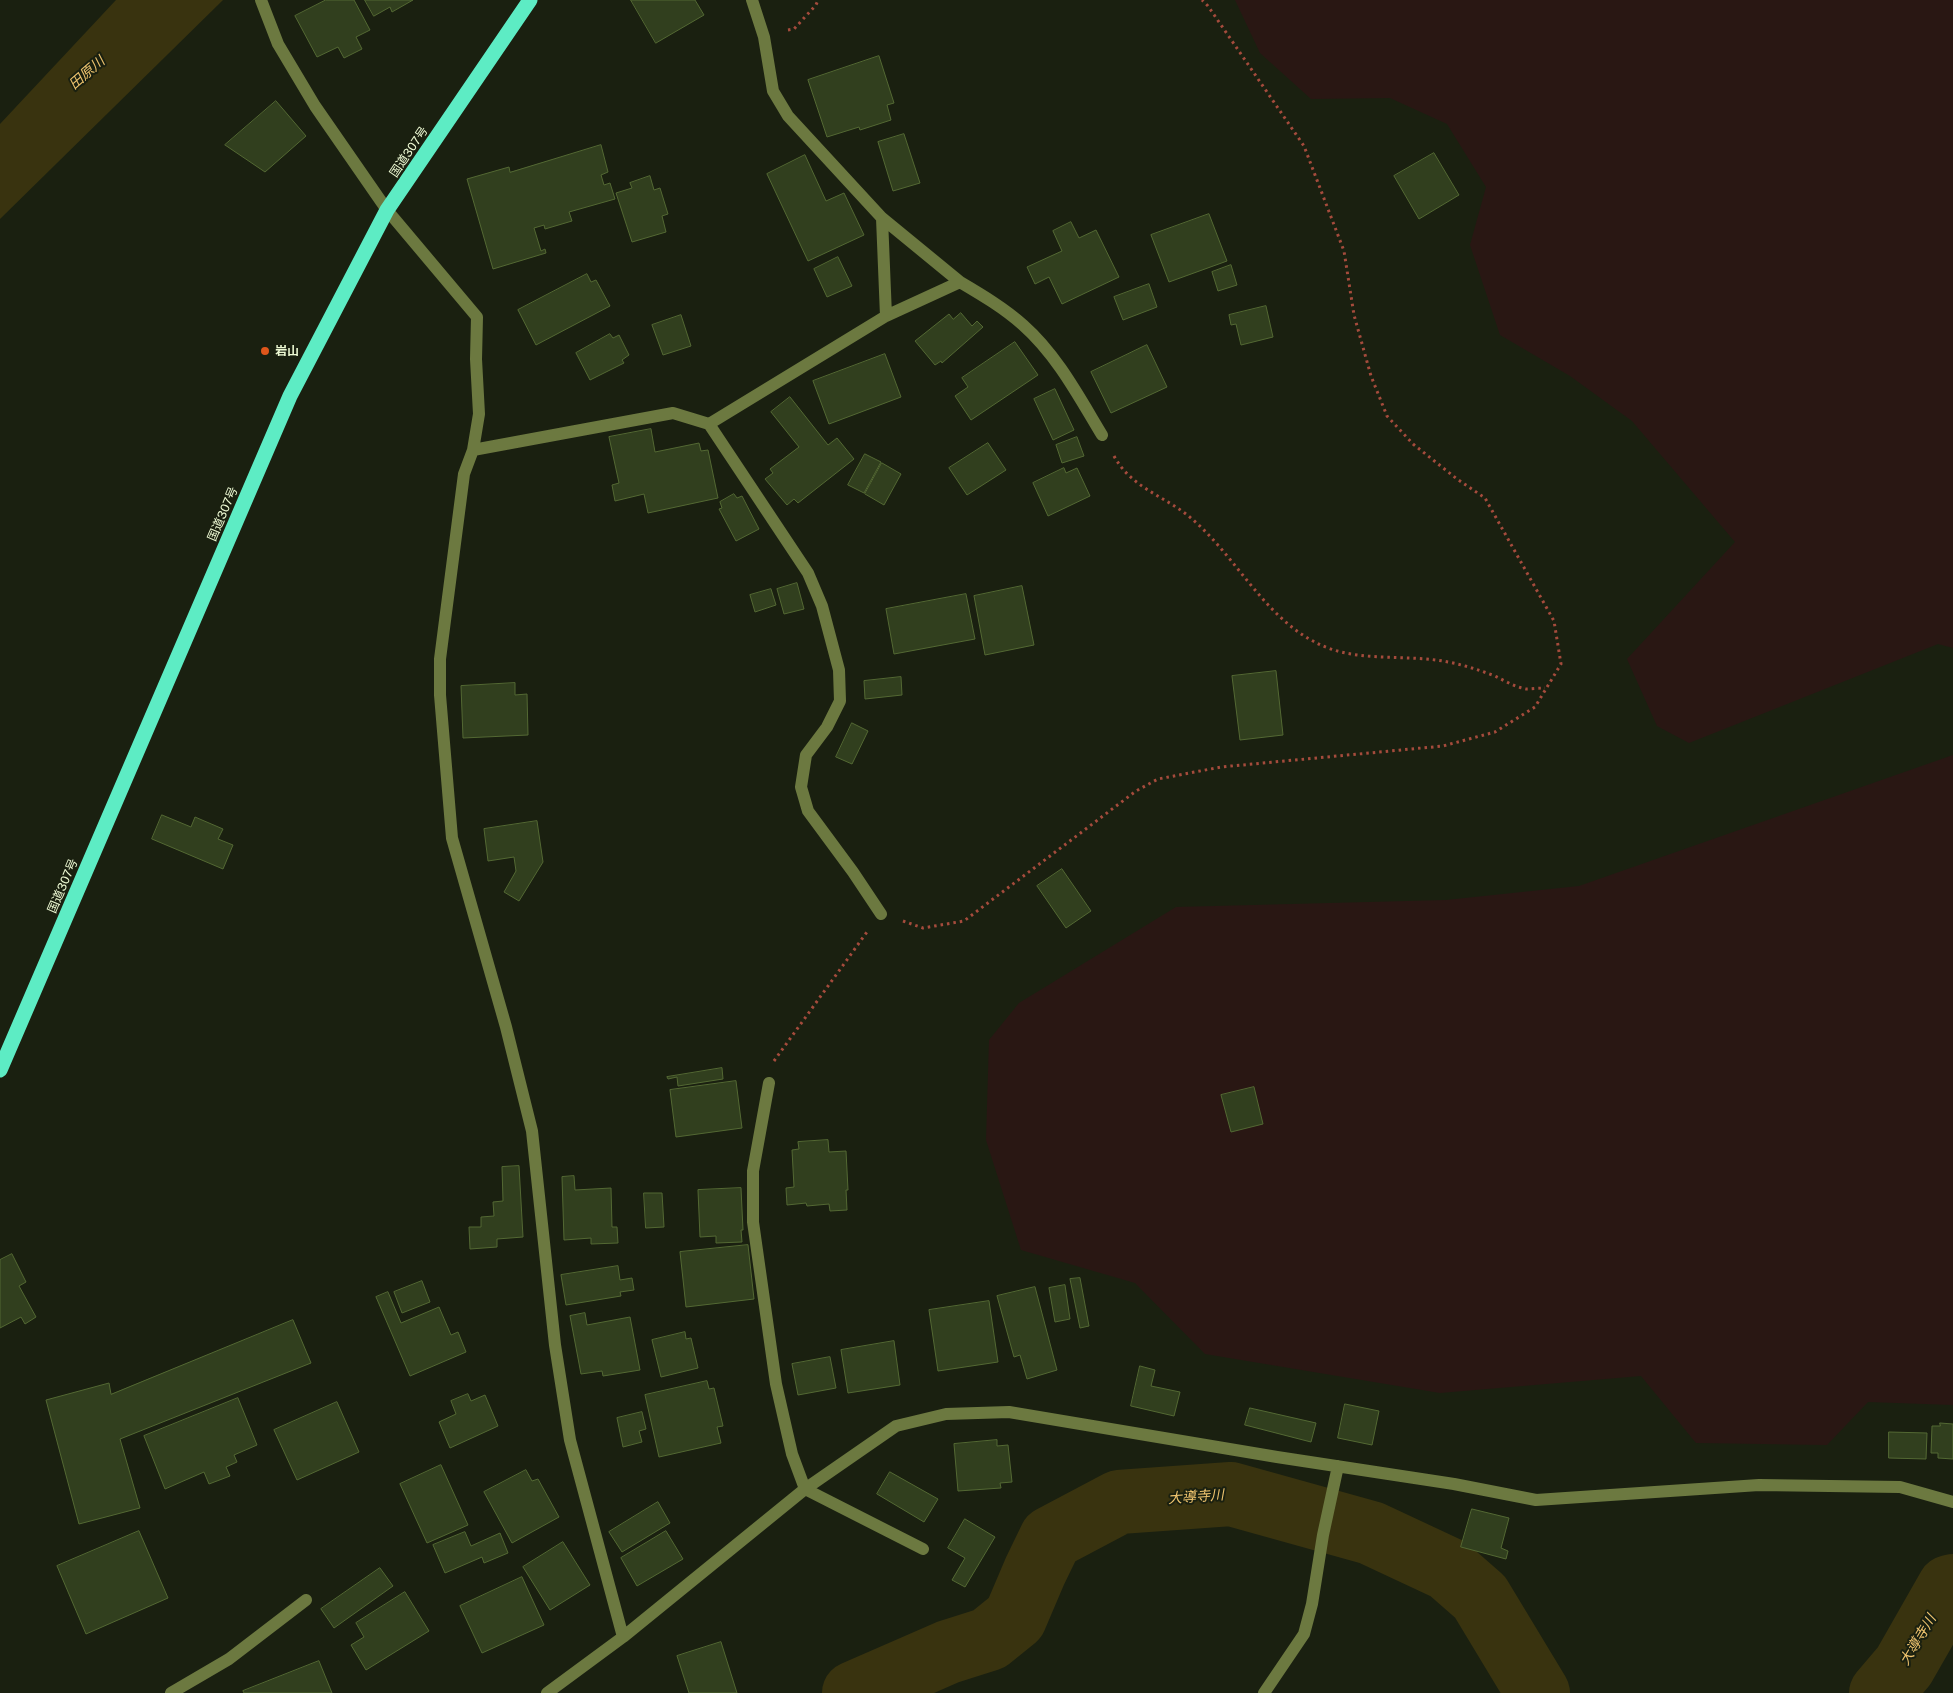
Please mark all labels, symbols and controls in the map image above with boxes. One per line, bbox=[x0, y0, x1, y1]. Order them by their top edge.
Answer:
water label: 田原川 bbox=[66, 53, 108, 93]
street label: 国道307号 bbox=[387, 124, 431, 180]
place label: 岩山 bbox=[275, 344, 299, 358]
marker: 岩山 bbox=[259, 345, 271, 357]
street label: 国道307号 bbox=[205, 485, 241, 543]
street label: 国道307号 bbox=[45, 857, 81, 915]
water label: 大導寺川 bbox=[1167, 1487, 1225, 1507]
water label: 大導寺川 bbox=[1896, 1612, 1940, 1668]

